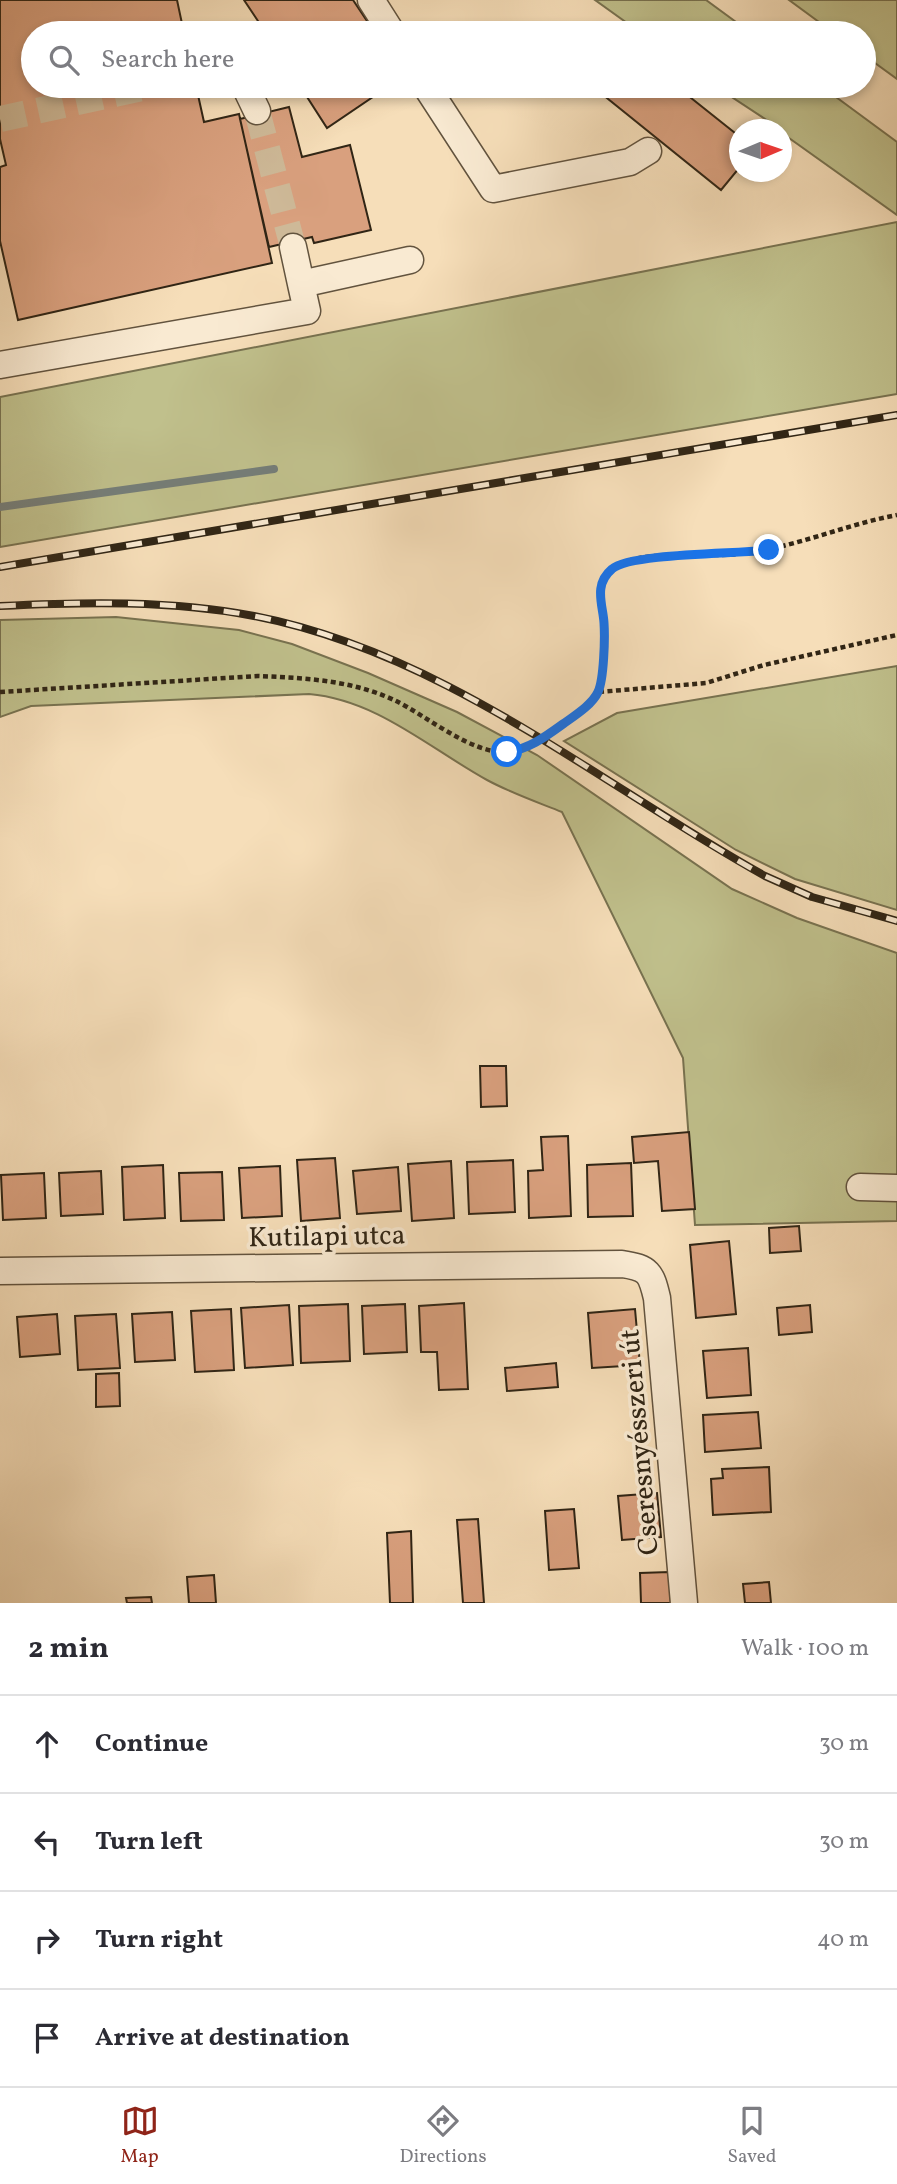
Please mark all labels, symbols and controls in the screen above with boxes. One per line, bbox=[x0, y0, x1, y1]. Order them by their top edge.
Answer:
search box bbox=[21, 21, 876, 98]
icon: search bbox=[45, 41, 83, 79]
text: Search here bbox=[101, 42, 234, 78]
north arrow bbox=[729, 119, 792, 182]
route end bbox=[753, 534, 784, 565]
route start bbox=[491, 736, 522, 767]
street label: Kutilapi utca bbox=[248, 1217, 406, 1258]
street label: Cseresnyésszeri út bbox=[611, 1327, 670, 1557]
text: 2 min bbox=[28, 1628, 109, 1670]
text: Walk · 100 m bbox=[741, 1633, 869, 1665]
icon: ahead bbox=[28, 1725, 66, 1763]
text: Continue bbox=[95, 1726, 208, 1762]
text: 30 m bbox=[819, 1728, 869, 1760]
icon: left bbox=[28, 1823, 66, 1861]
text: Turn left bbox=[95, 1824, 203, 1860]
text: 30 m bbox=[819, 1826, 869, 1858]
icon: right bbox=[28, 1921, 66, 1959]
text: Turn right bbox=[95, 1922, 223, 1958]
text: 40 m bbox=[817, 1924, 869, 1956]
icon: arrive bbox=[28, 2019, 66, 2057]
text: Arrive at destination bbox=[95, 2020, 350, 2056]
tab: Map bbox=[120, 2102, 159, 2170]
tab: Directions bbox=[400, 2102, 487, 2170]
tab: Saved bbox=[728, 2102, 776, 2170]

